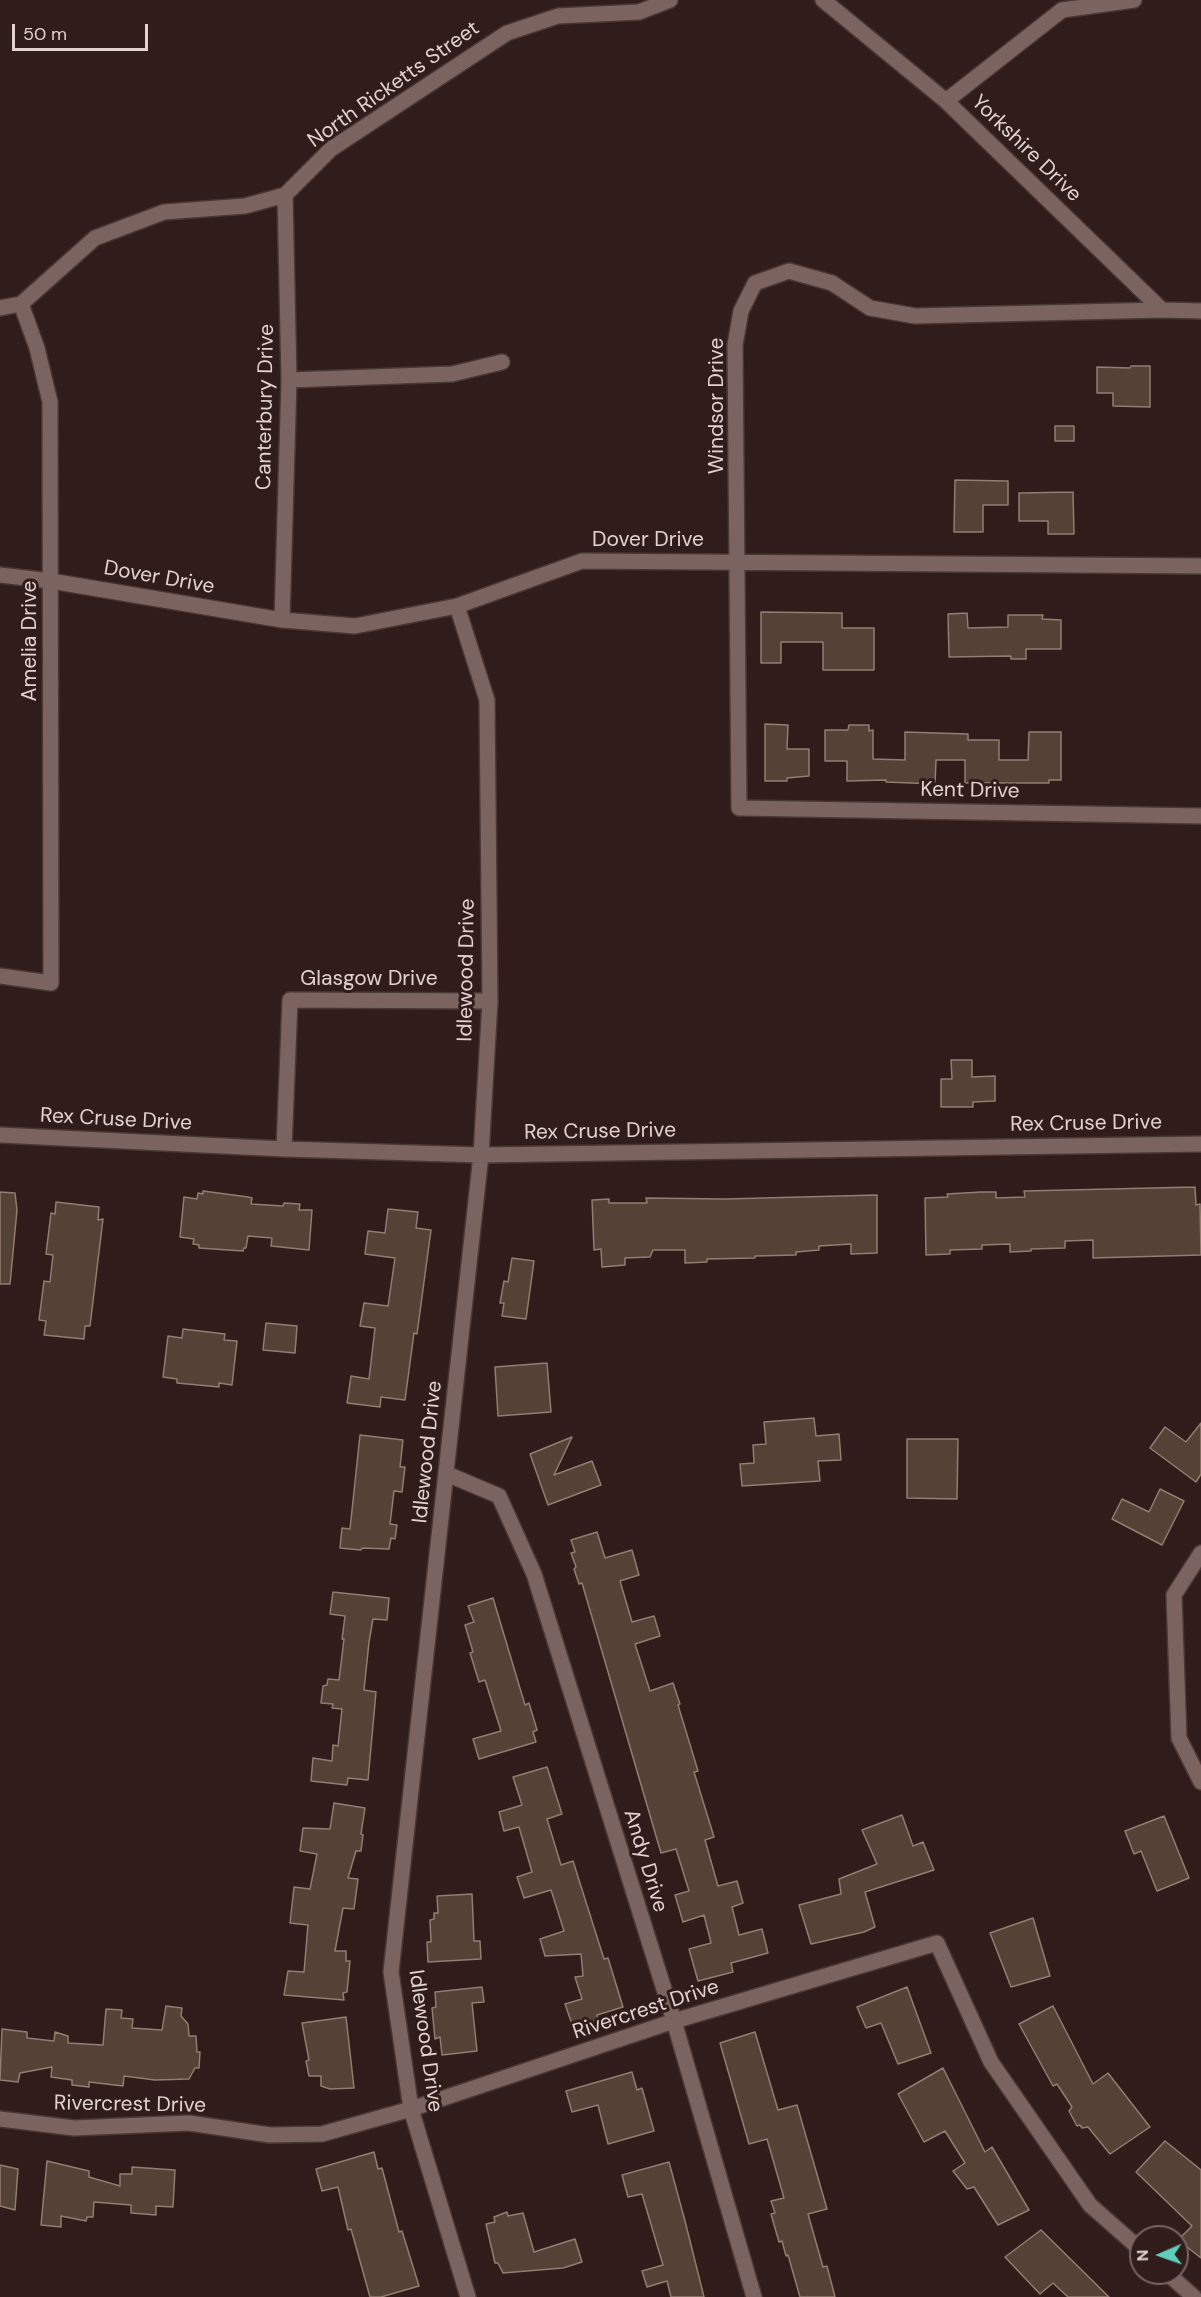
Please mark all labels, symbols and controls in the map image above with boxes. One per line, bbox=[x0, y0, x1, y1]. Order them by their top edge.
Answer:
scale bar bbox=[15, 12, 152, 50]
street label: North Ricketts Street bbox=[303, 16, 485, 154]
text: 50 m bbox=[23, 22, 67, 46]
street label: Yorkshire Drive bbox=[966, 90, 1086, 208]
street label: Canterbury Drive bbox=[252, 324, 280, 490]
street label: Windsor Drive bbox=[704, 338, 730, 474]
street label: Dover Drive bbox=[592, 527, 704, 553]
street label: Dover Drive bbox=[102, 556, 216, 600]
street label: Amelia Drive bbox=[17, 580, 43, 702]
street label: Kent Drive bbox=[920, 778, 1020, 804]
street label: Idlewood Drive bbox=[453, 898, 481, 1042]
street label: Glasgow Drive bbox=[300, 966, 438, 992]
street label: Rex Cruse Drive bbox=[39, 1103, 193, 1137]
street label: Rex Cruse Drive bbox=[1010, 1110, 1162, 1138]
street label: Rex Cruse Drive bbox=[524, 1118, 676, 1146]
street label: Idlewood Drive bbox=[408, 1379, 448, 1525]
street label: Andy Drive bbox=[617, 1807, 673, 1915]
street label: Idlewood Drive bbox=[403, 1968, 447, 2114]
street label: Rivercrest Drive bbox=[570, 1974, 722, 2046]
street label: Rivercrest Drive bbox=[54, 2091, 206, 2119]
north arrow bbox=[1129, 2225, 1189, 2285]
text: N bbox=[1132, 2249, 1153, 2262]

